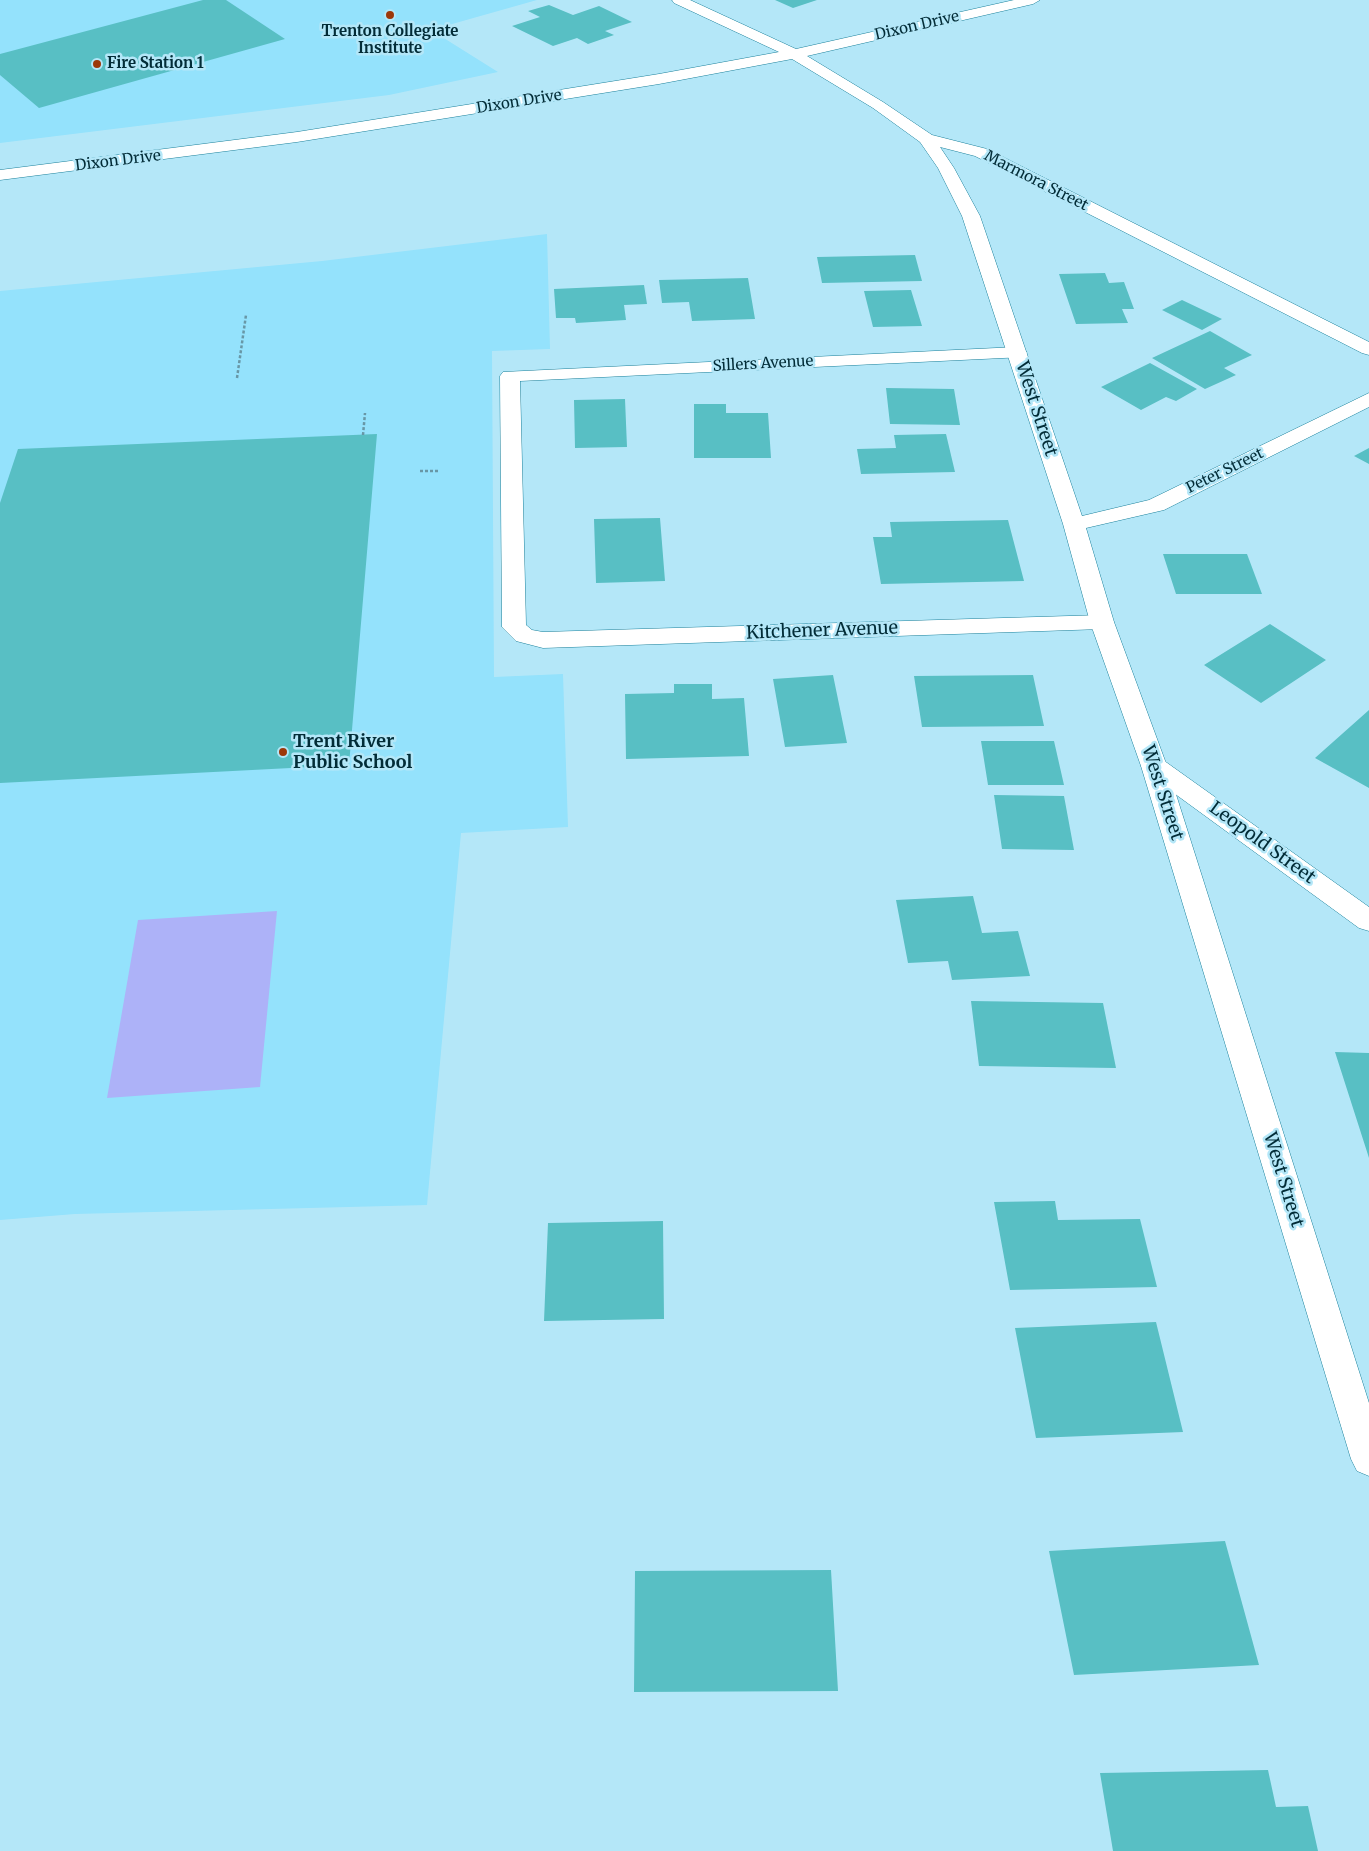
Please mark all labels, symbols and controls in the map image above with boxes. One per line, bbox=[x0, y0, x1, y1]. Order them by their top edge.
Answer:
street label: Dixon Drive bbox=[873, 8, 961, 44]
marker: Trenton Collegiate Institute bbox=[384, 9, 396, 21]
place label: Trenton Collegiate Institute bbox=[322, 23, 458, 58]
place label: Fire Station 1 bbox=[107, 55, 204, 73]
marker: Fire Station 1 bbox=[91, 58, 103, 70]
street label: Dixon Drive bbox=[475, 86, 563, 118]
street label: Dixon Drive bbox=[74, 147, 162, 175]
street label: Marmora Street bbox=[981, 147, 1091, 215]
street label: Sillers Avenue bbox=[712, 352, 814, 376]
street label: West Street bbox=[1011, 359, 1061, 459]
street label: Peter Street bbox=[1183, 445, 1267, 497]
street label: Kitchener Avenue bbox=[746, 618, 898, 644]
place label: Trent River Public School bbox=[293, 731, 412, 774]
street label: West Street bbox=[1137, 743, 1187, 843]
marker: Trent River Public School bbox=[277, 746, 289, 758]
street label: Leopold Street bbox=[1205, 797, 1319, 889]
street label: West Street bbox=[1258, 1130, 1308, 1230]

